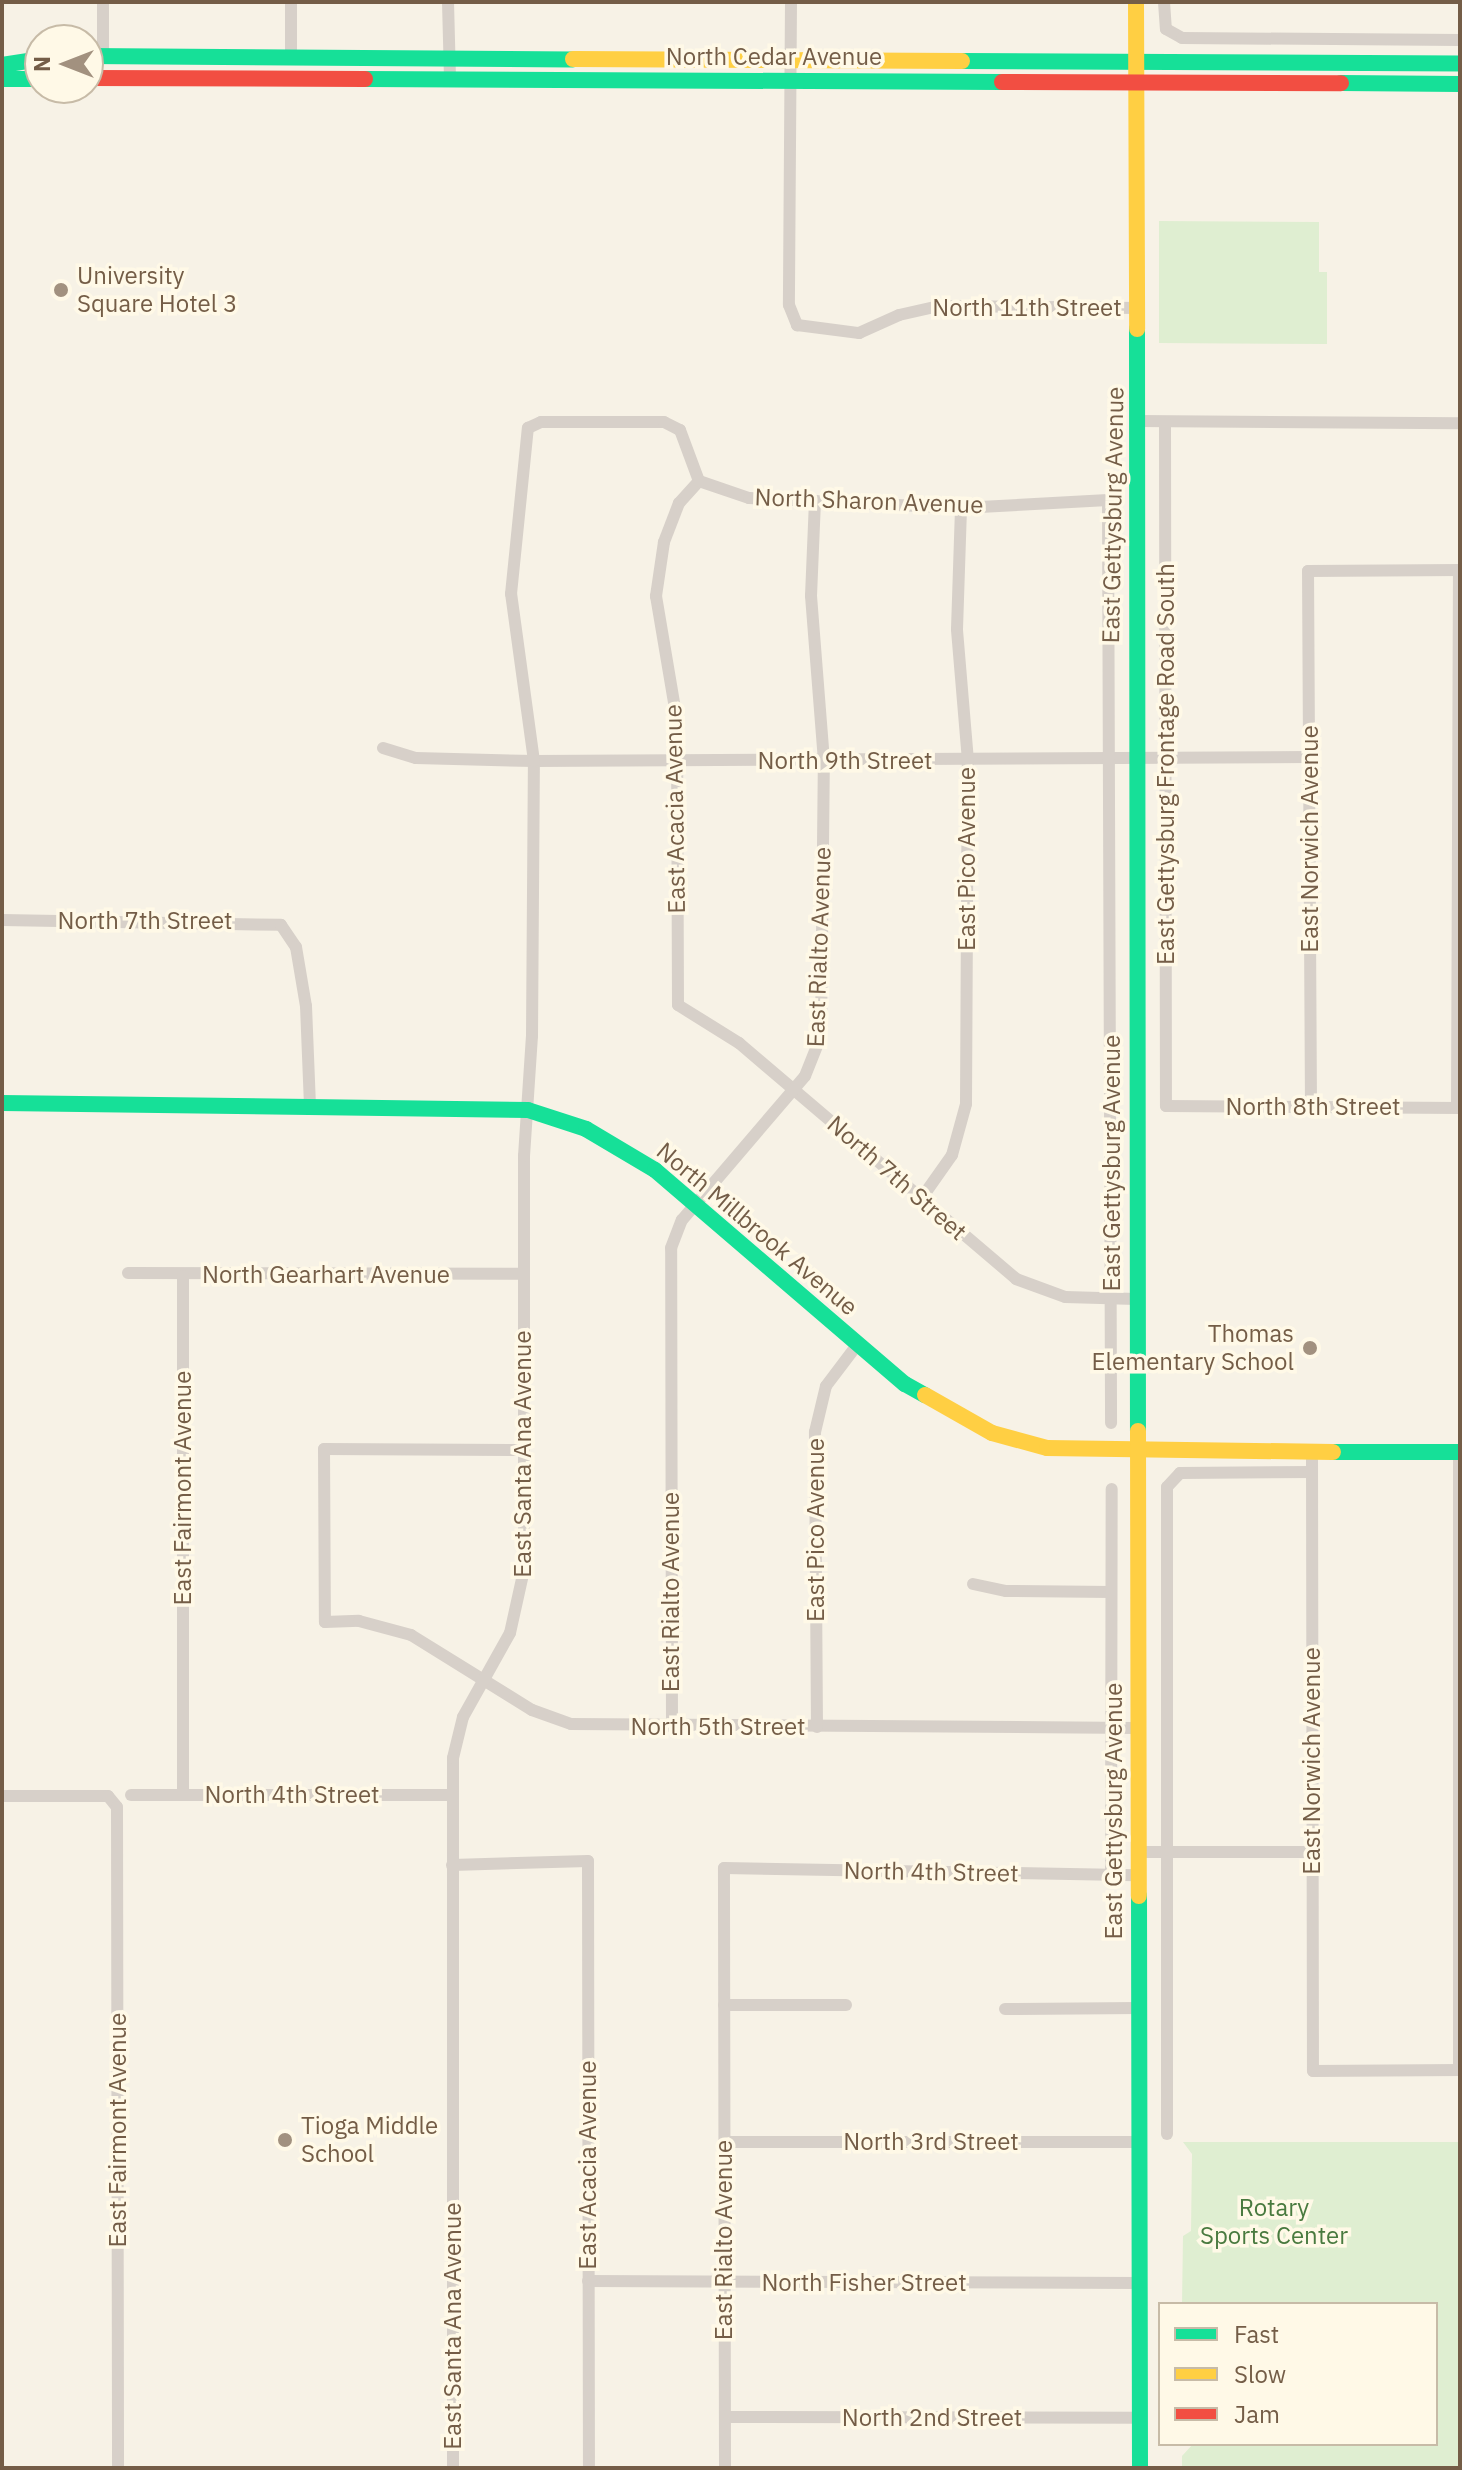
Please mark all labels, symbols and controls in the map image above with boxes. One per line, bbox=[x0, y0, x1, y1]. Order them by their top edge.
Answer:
north arrow bbox=[24, 24, 104, 104]
street label: North Cedar Avenue bbox=[666, 43, 882, 71]
text: N bbox=[27, 56, 56, 72]
place label: University Square Hotel 3 bbox=[77, 262, 237, 318]
marker: University Square Hotel 3 bbox=[52, 281, 70, 299]
street label: North 11th Street bbox=[932, 294, 1122, 322]
street label: East Gettysburg Avenue bbox=[1096, 386, 1130, 644]
street label: North Sharon Avenue bbox=[754, 483, 984, 519]
street label: East Gettysburg Frontage Road South bbox=[1152, 563, 1180, 965]
street label: East Acacia Avenue bbox=[659, 704, 691, 914]
street label: East Norwich Avenue bbox=[1296, 725, 1324, 953]
street label: North 9th Street bbox=[758, 747, 932, 775]
street label: East Pico Avenue bbox=[953, 767, 981, 951]
street label: East Rialto Avenue bbox=[801, 846, 837, 1048]
street label: North 7th Street bbox=[58, 907, 232, 935]
street label: East Gettysburg Avenue bbox=[1098, 1035, 1126, 1291]
street label: North 8th Street bbox=[1226, 1093, 1400, 1121]
street label: North 7th Street bbox=[822, 1110, 972, 1246]
street label: North Millbrook Avenue bbox=[651, 1137, 863, 1321]
street label: North Gearhart Avenue bbox=[202, 1261, 450, 1289]
place label: Thomas Elementary School bbox=[1092, 1320, 1294, 1376]
street label: East Santa Ana Avenue bbox=[509, 1330, 537, 1578]
marker: Thomas Elementary School bbox=[1301, 1339, 1319, 1357]
street label: East Fairmont Avenue bbox=[169, 1371, 197, 1605]
street label: East Pico Avenue bbox=[802, 1438, 830, 1622]
street label: East Rialto Avenue bbox=[657, 1492, 685, 1692]
street label: East Norwich Avenue bbox=[1298, 1647, 1326, 1875]
street label: East Gettysburg Avenue bbox=[1100, 1683, 1128, 1939]
street label: North 5th Street bbox=[631, 1713, 805, 1741]
street label: North 4th Street bbox=[205, 1781, 379, 1809]
street label: North 4th Street bbox=[843, 1856, 1019, 1888]
street label: East Fairmont Avenue bbox=[104, 2013, 132, 2247]
street label: East Acacia Avenue bbox=[574, 2060, 602, 2270]
place label: Tioga Middle School bbox=[301, 2112, 438, 2168]
street label: North 3rd Street bbox=[843, 2128, 1019, 2156]
marker: Tioga Middle School bbox=[276, 2131, 294, 2149]
street label: East Rialto Avenue bbox=[710, 2140, 738, 2340]
park label: Rotary Sports Center bbox=[1200, 2194, 1348, 2250]
street label: East Santa Ana Avenue bbox=[439, 2202, 467, 2450]
street label: North Fisher Street bbox=[761, 2269, 967, 2297]
legend bbox=[1158, 2302, 1438, 2446]
text: Fast bbox=[1234, 2318, 1279, 2350]
text: Slow bbox=[1234, 2358, 1286, 2390]
text: Jam bbox=[1234, 2398, 1280, 2430]
street label: North 2nd Street bbox=[842, 2404, 1022, 2432]

